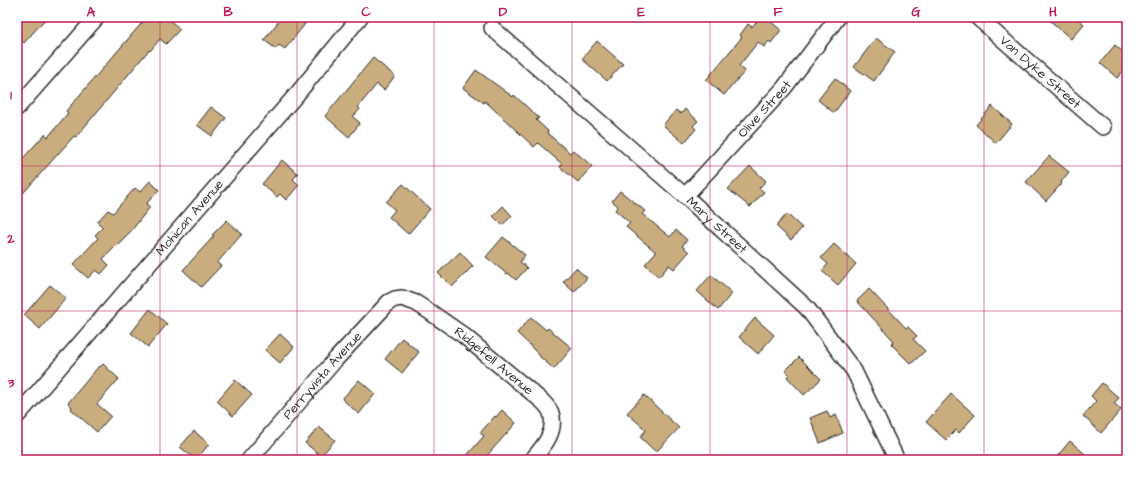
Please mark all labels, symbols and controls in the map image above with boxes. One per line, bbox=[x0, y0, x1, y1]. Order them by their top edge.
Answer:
text: A bbox=[87, 3, 96, 21]
text: B bbox=[223, 3, 233, 21]
text: C bbox=[361, 3, 371, 21]
text: D bbox=[499, 3, 508, 21]
text: E bbox=[637, 3, 645, 21]
text: F bbox=[773, 3, 783, 21]
text: G bbox=[911, 3, 921, 21]
text: H bbox=[1049, 3, 1057, 21]
street label: Van Dyke Street bbox=[996, 32, 1085, 113]
street label: Olive Street bbox=[734, 76, 796, 142]
text: 1 bbox=[10, 86, 12, 104]
street label: Mohican Avenue bbox=[152, 176, 228, 259]
street label: Mary Street bbox=[682, 192, 752, 258]
text: 2 bbox=[6, 230, 15, 248]
street label: Ridgefell Avenue bbox=[451, 323, 537, 399]
street label: Perryvista Avenue bbox=[279, 328, 366, 423]
text: 3 bbox=[7, 374, 15, 392]

